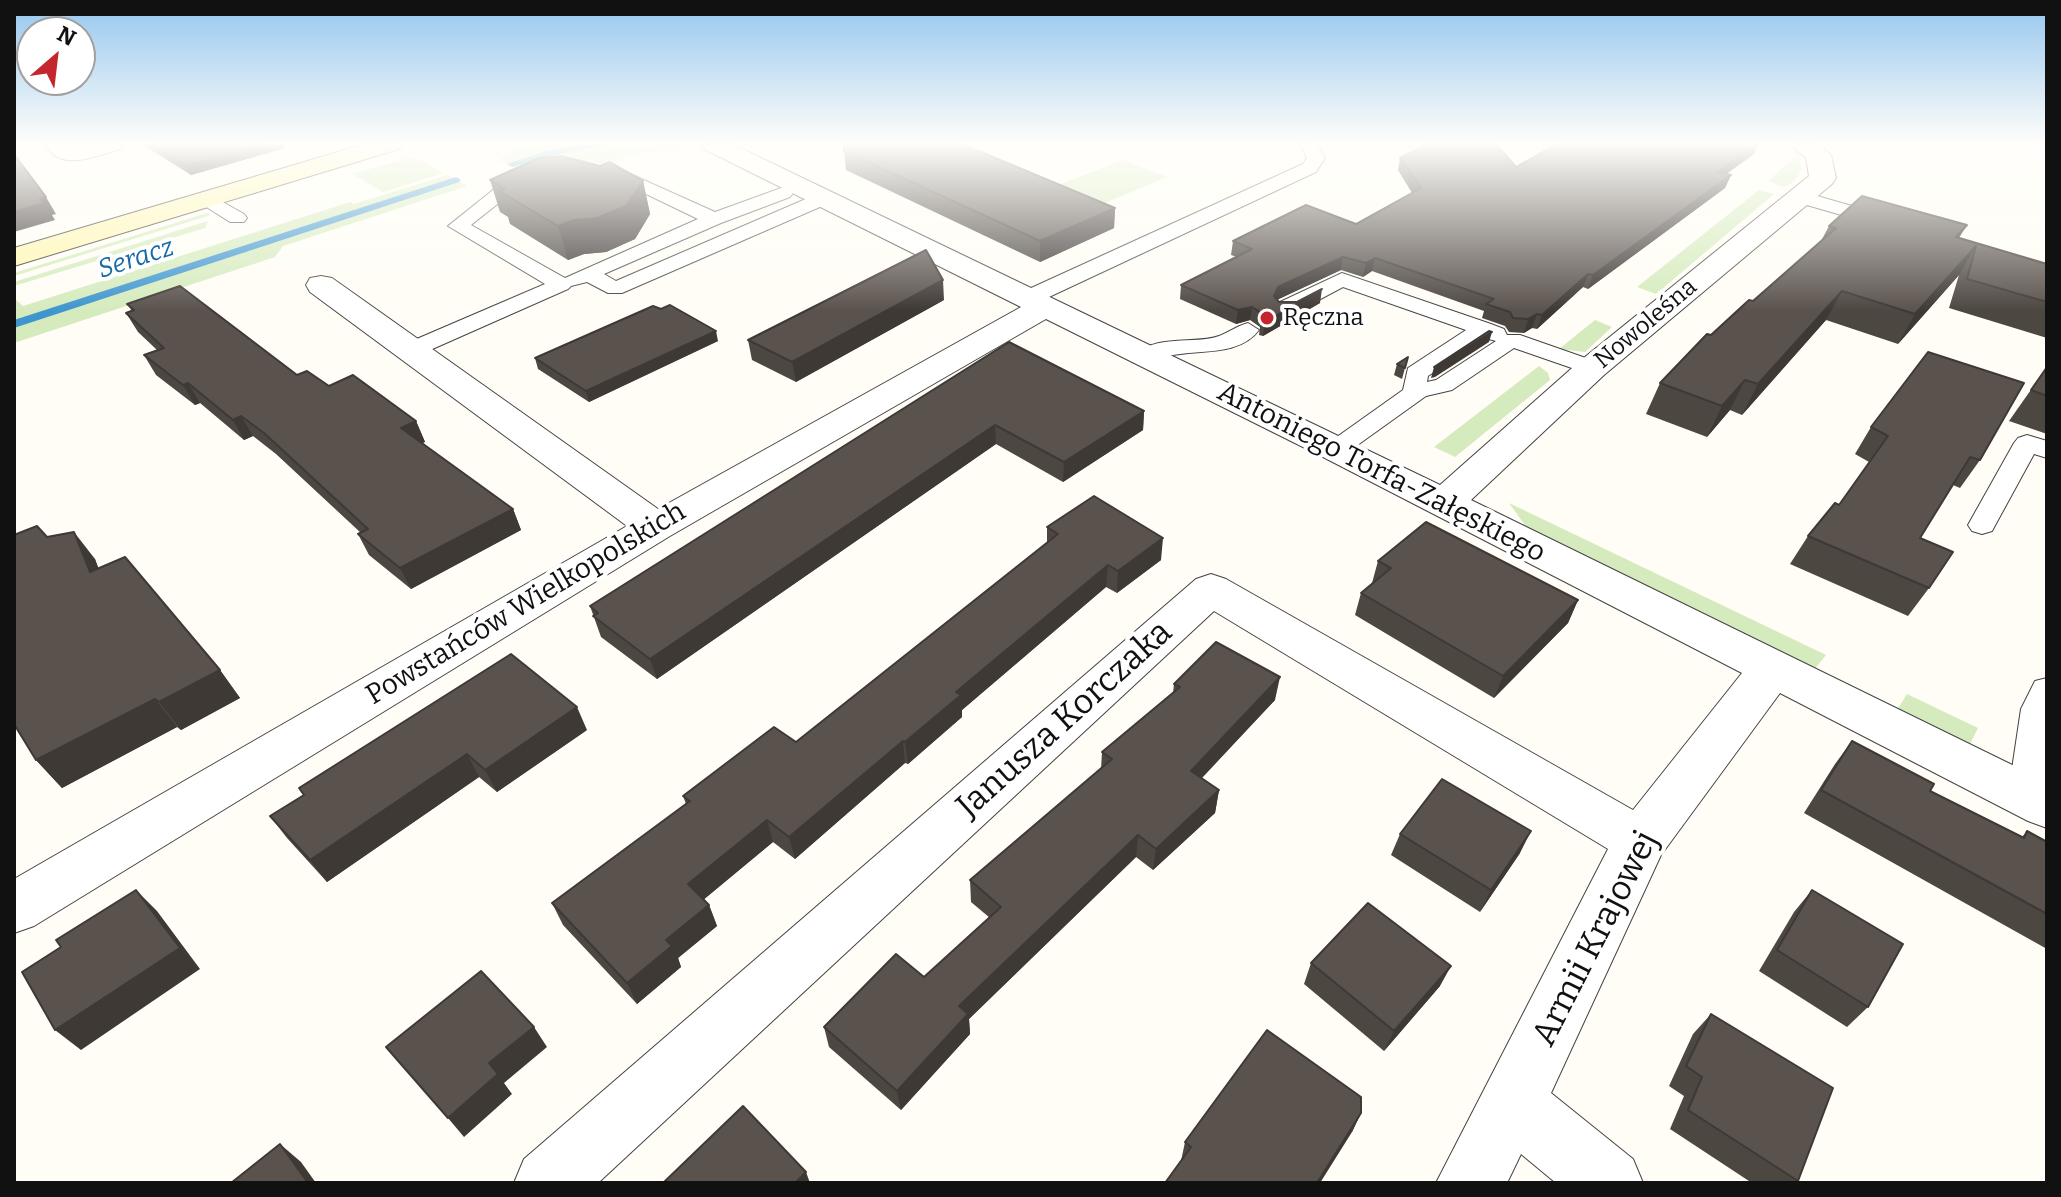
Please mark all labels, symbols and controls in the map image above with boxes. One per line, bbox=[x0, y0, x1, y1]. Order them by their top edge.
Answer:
north arrow bbox=[16, 16, 96, 96]
text: N bbox=[53, 20, 80, 52]
water label: Seracz bbox=[94, 232, 178, 286]
street label: Nowoleśna bbox=[1589, 273, 1703, 375]
place label: Ręczna bbox=[1283, 304, 1364, 332]
marker: Ręczna bbox=[1258, 309, 1276, 327]
street label: Antoniego Torfa-Załęskiego bbox=[1212, 376, 1550, 570]
street label: Powstańców Wielkopolskich bbox=[360, 495, 692, 713]
street label: Janusza Korczaka bbox=[949, 613, 1181, 827]
street label: Armii Krajowej bbox=[1524, 825, 1668, 1053]

